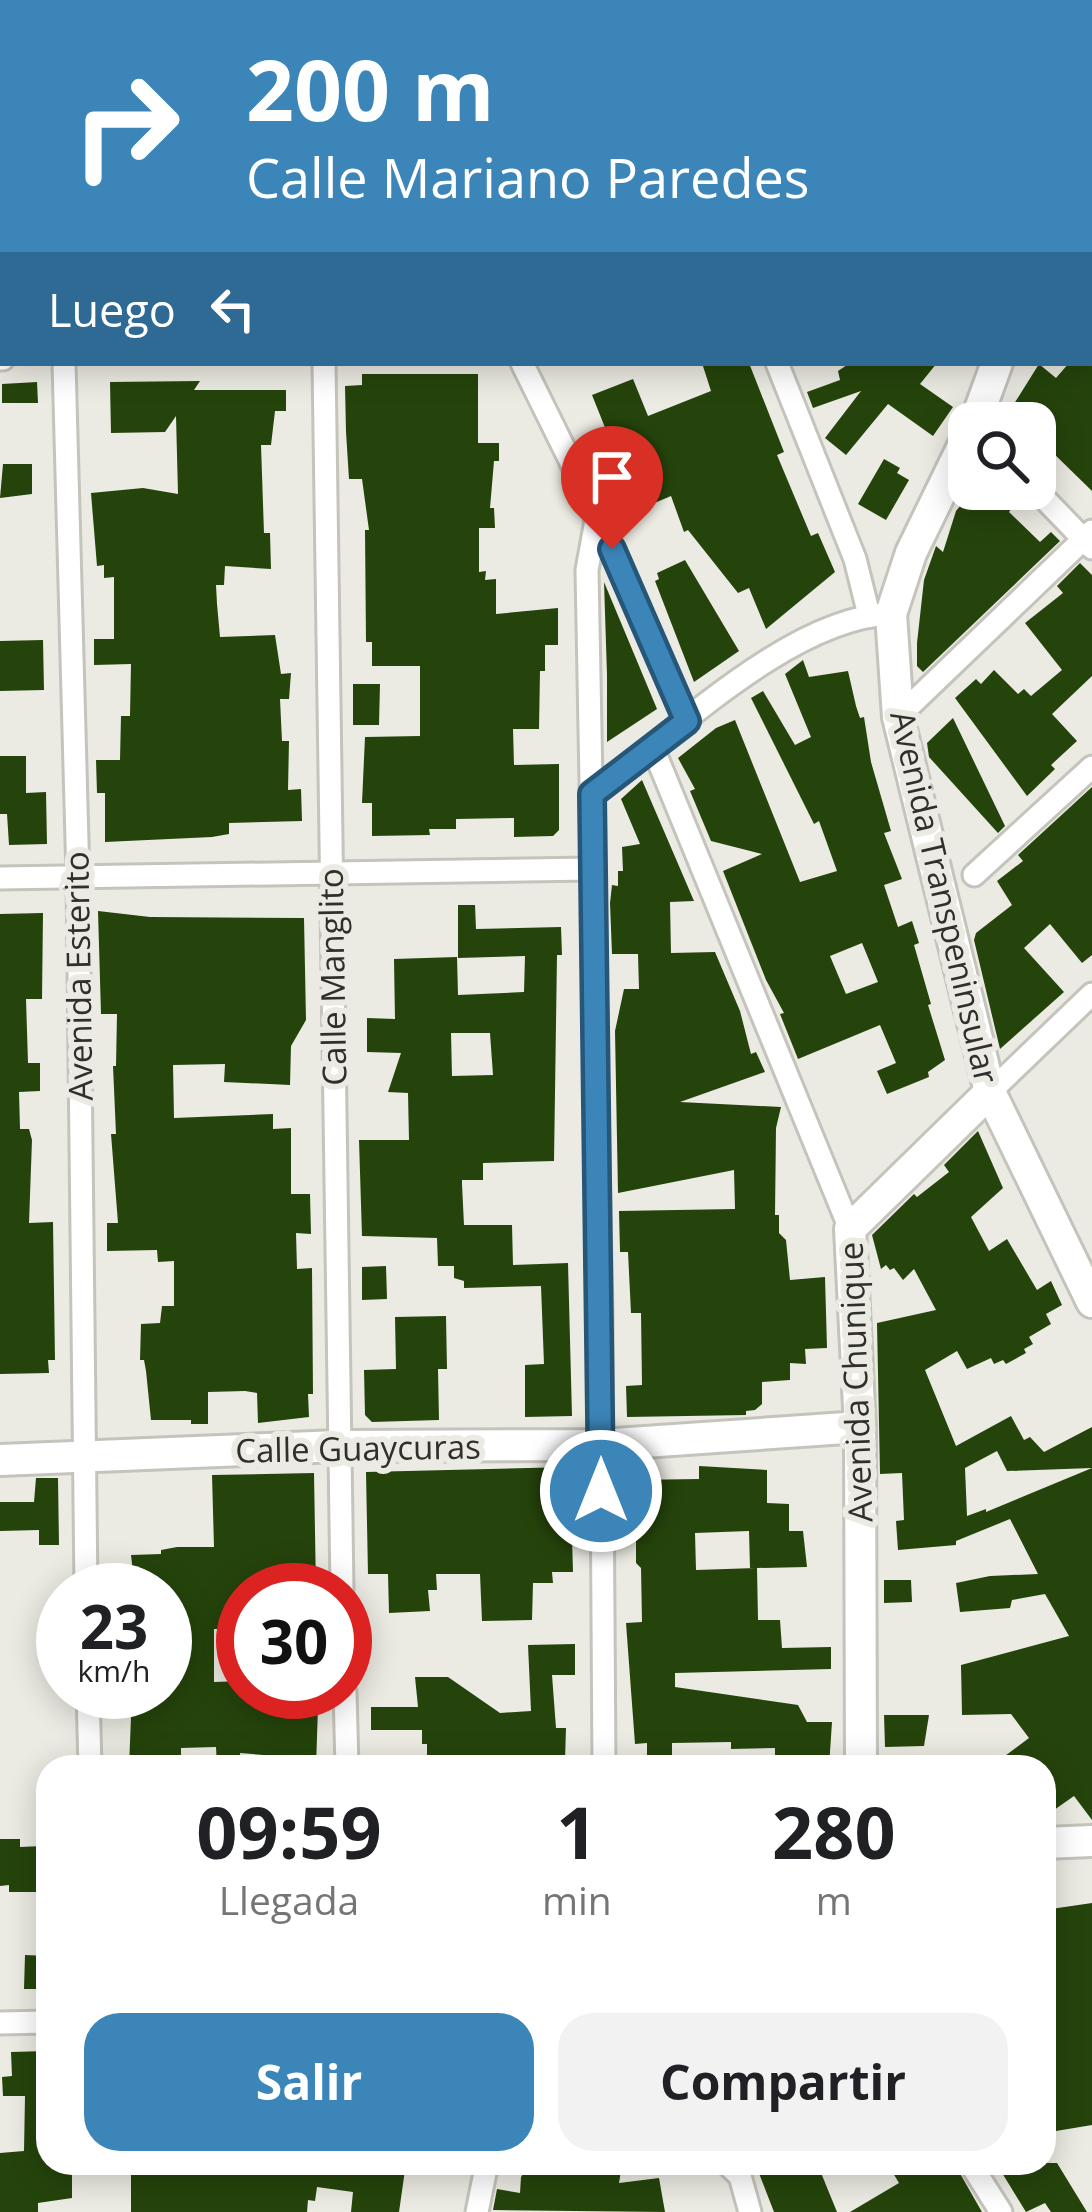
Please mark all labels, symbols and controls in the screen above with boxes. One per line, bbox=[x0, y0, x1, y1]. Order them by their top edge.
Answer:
text: 200 m bbox=[246, 31, 494, 146]
icon: right bbox=[48, 48, 204, 204]
text: Calle Mariano Paredes bbox=[246, 140, 810, 214]
icon: left bbox=[200, 276, 266, 342]
text: Luego bbox=[48, 279, 176, 340]
map controls bbox=[948, 402, 1056, 510]
button: search bbox=[948, 402, 1056, 510]
pin bbox=[561, 426, 663, 549]
icon: arrive bbox=[579, 444, 645, 510]
street label: Avenida Transpeninsular bbox=[880, 706, 1010, 1088]
street label: Avenida Esterito bbox=[53, 851, 103, 1101]
street label: Calle Manglito bbox=[308, 868, 356, 1086]
street label: Avenida Chunique bbox=[828, 1241, 882, 1523]
street label: Calle Guaycuras bbox=[235, 1423, 481, 1473]
position arrow bbox=[538, 1428, 664, 1554]
speed limit sign: 30 bbox=[216, 1563, 372, 1719]
text: 23 bbox=[80, 1585, 148, 1667]
text: km/h bbox=[78, 1650, 150, 1691]
text: 09:59 bbox=[196, 1782, 382, 1880]
text: 1 bbox=[556, 1782, 597, 1880]
text: 280 bbox=[772, 1782, 896, 1880]
text: Llegada bbox=[219, 1873, 359, 1926]
text: min bbox=[542, 1873, 612, 1926]
text: m bbox=[816, 1873, 852, 1926]
button: Salir bbox=[84, 2013, 534, 2151]
button: Compartir bbox=[558, 2013, 1008, 2151]

